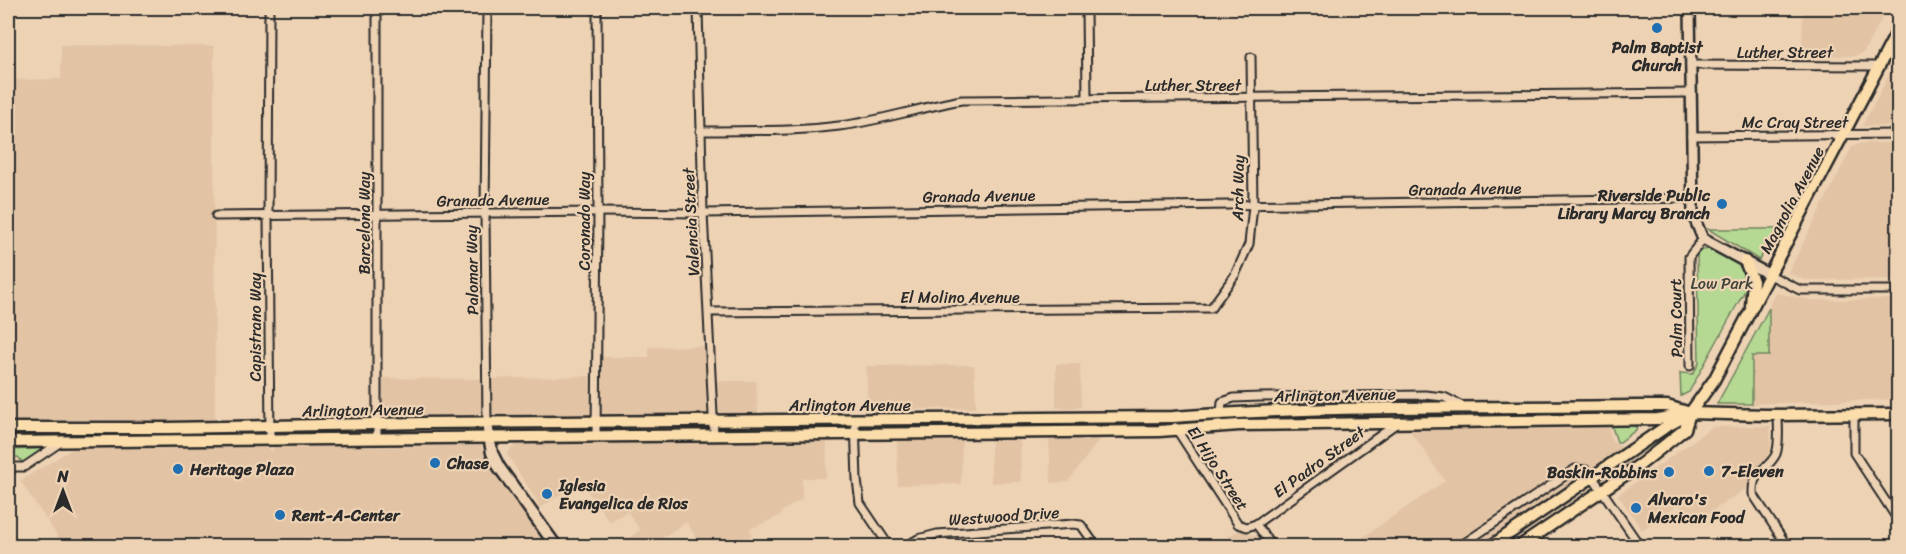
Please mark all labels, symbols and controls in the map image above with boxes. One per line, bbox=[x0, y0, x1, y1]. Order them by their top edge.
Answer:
marker: Palm Baptist Church bbox=[1650, 21, 1664, 35]
place label: Palm Baptist Church bbox=[1612, 33, 1704, 80]
street label: Luther Street bbox=[1737, 38, 1834, 67]
street label: Luther Street bbox=[1145, 71, 1242, 100]
street label: Mc Cray Street bbox=[1742, 108, 1849, 137]
street label: Magnolia Avenue bbox=[1751, 141, 1833, 259]
street label: Arch Way bbox=[1223, 154, 1253, 222]
street label: Valencia Street bbox=[674, 167, 708, 277]
street label: Barcelona Way bbox=[350, 171, 379, 274]
street label: Coronado Way bbox=[570, 171, 599, 270]
street label: Granada Avenue bbox=[1408, 174, 1522, 204]
street label: Granada Avenue bbox=[922, 181, 1036, 211]
place label: Riverside Public Library Marcy Branch bbox=[1558, 181, 1711, 228]
street label: Granada Avenue bbox=[436, 185, 550, 215]
marker: Riverside Public Library Marcy Branch bbox=[1715, 197, 1729, 211]
street label: Palomar Way bbox=[457, 224, 487, 315]
park label: Low Park bbox=[1690, 269, 1754, 298]
street label: Capistrano Way bbox=[241, 272, 270, 381]
street label: Palm Court bbox=[1661, 278, 1691, 358]
street label: El Molino Avenue bbox=[900, 283, 1020, 312]
street label: Arlington Avenue bbox=[1273, 379, 1396, 411]
street label: Arlington Avenue bbox=[788, 391, 911, 420]
street label: Arlington Avenue bbox=[301, 394, 424, 426]
street label: El Padro Street bbox=[1267, 418, 1372, 506]
street label: El Hijo Street bbox=[1179, 419, 1257, 517]
place label: Chase bbox=[446, 449, 490, 478]
place label: Heritage Plaza bbox=[189, 455, 295, 484]
marker: Chase bbox=[428, 456, 442, 470]
place label: 7-Eleven bbox=[1721, 457, 1784, 486]
place label: Baskin-Robbins bbox=[1547, 458, 1658, 487]
north arrow bbox=[33, 461, 93, 521]
text: N bbox=[56, 462, 69, 491]
marker: Heritage Plaza bbox=[171, 462, 185, 476]
marker: 7-Eleven bbox=[1702, 464, 1716, 478]
marker: Baskin-Robbins bbox=[1662, 465, 1676, 479]
place label: Iglesia Evangelica de Rios bbox=[558, 471, 689, 518]
place label: Alvaro's Mexican Food bbox=[1647, 485, 1746, 532]
marker: Iglesia Evangelica de Rios bbox=[540, 487, 554, 501]
street label: Westwood Drive bbox=[948, 498, 1060, 534]
place label: Rent-A-Center bbox=[291, 501, 401, 530]
marker: Alvaro's Mexican Food bbox=[1629, 501, 1643, 515]
marker: Rent-A-Center bbox=[273, 508, 287, 522]

